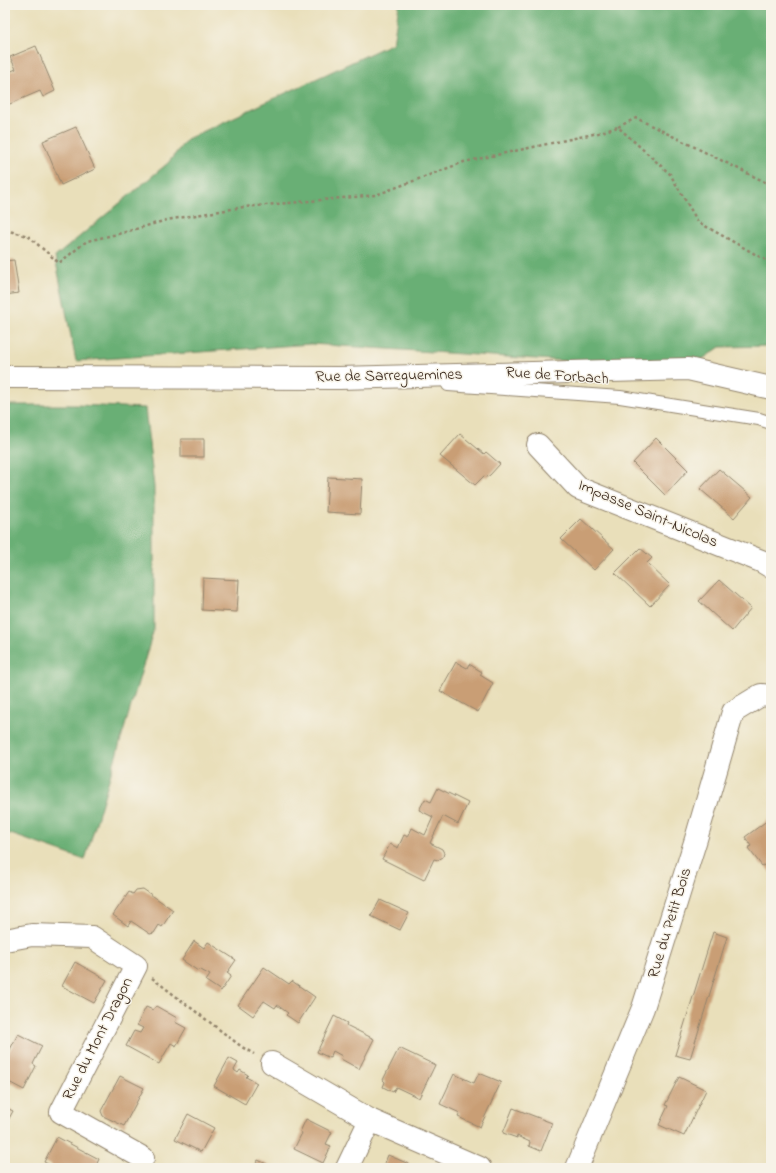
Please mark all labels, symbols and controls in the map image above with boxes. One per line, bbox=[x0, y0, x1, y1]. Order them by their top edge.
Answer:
street label: Rue de Forbach bbox=[505, 360, 609, 392]
street label: Rue de Sarreguemines bbox=[315, 363, 463, 389]
street label: Impasse Saint-Nicolas bbox=[574, 474, 722, 554]
street label: Rue du Petit Bois bbox=[642, 865, 698, 981]
street label: Rue du Mont Dragon bbox=[57, 973, 139, 1105]

